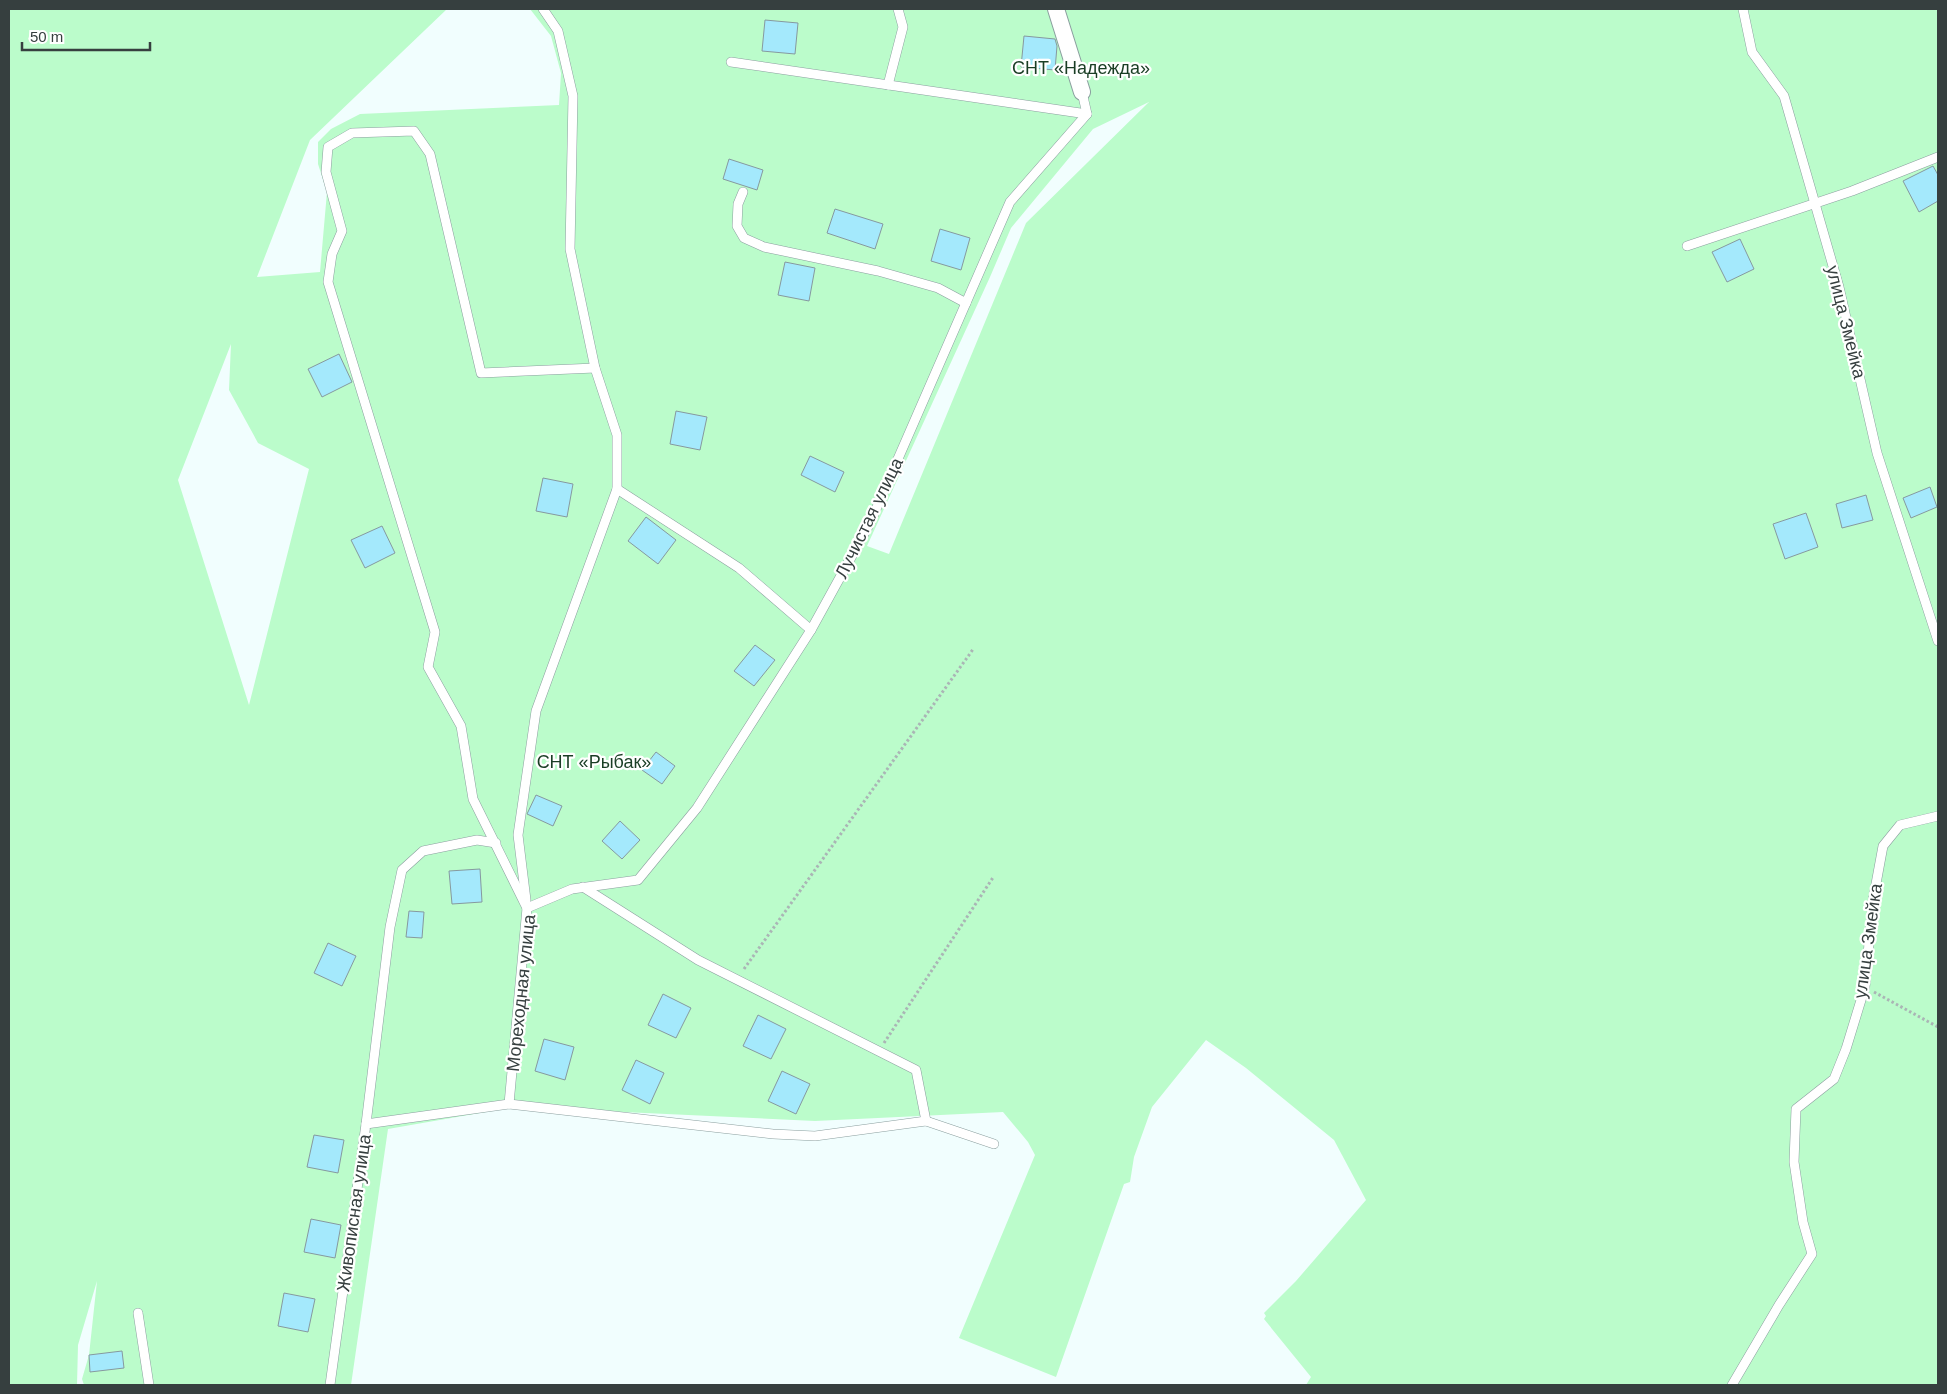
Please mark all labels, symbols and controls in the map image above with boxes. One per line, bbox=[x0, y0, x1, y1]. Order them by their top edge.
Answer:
scale bar bbox=[22, 20, 150, 52]
text: 50 m bbox=[30, 28, 63, 45]
park label: СНТ «Надежда» bbox=[1012, 58, 1150, 78]
street label: улица Змейка bbox=[1822, 263, 1870, 382]
street label: Лучистая улица bbox=[831, 454, 907, 582]
park label: СНТ «Рыбак» bbox=[537, 752, 651, 772]
street label: улица Змейка bbox=[1850, 881, 1886, 1000]
street label: Мореходная улица bbox=[503, 912, 539, 1073]
street label: Живописная улица bbox=[333, 1132, 375, 1293]

